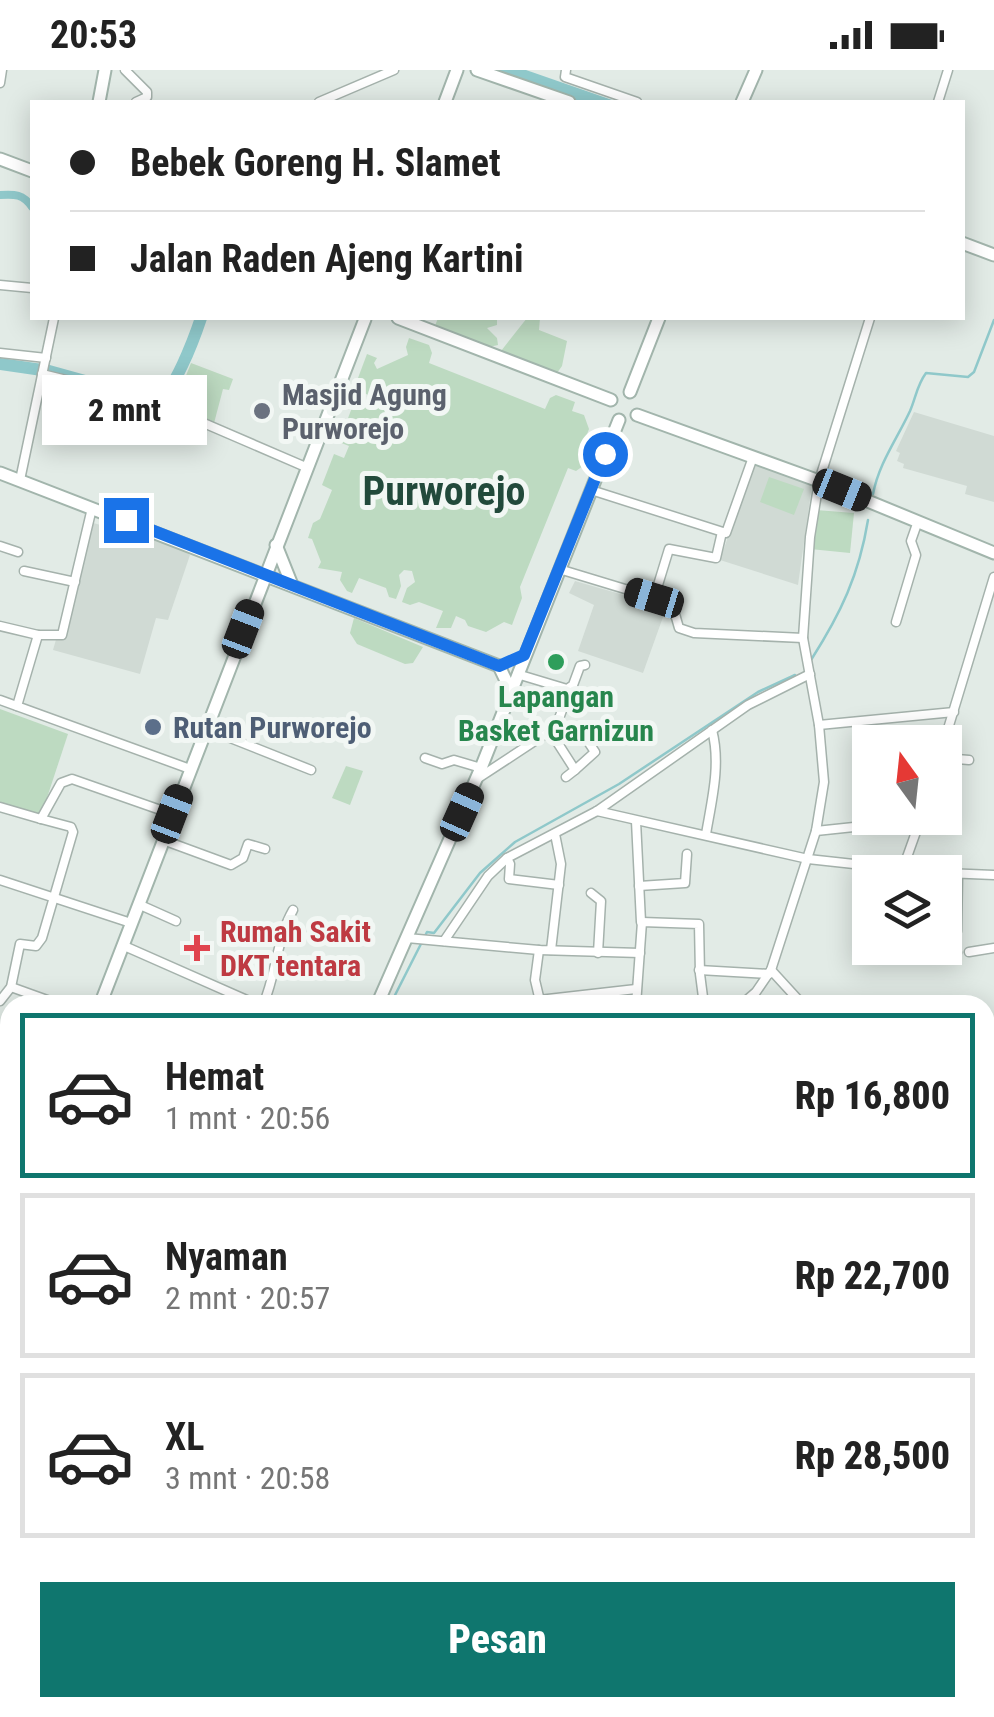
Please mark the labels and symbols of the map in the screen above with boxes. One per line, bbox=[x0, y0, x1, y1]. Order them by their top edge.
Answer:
callout: 2 mnt bbox=[44, 375, 208, 445]
place label: Masjid Agung Purworejo bbox=[282, 377, 447, 446]
marker: Masjid Agung Purworejo bbox=[251, 400, 273, 422]
route start bbox=[583, 432, 628, 477]
car bbox=[809, 465, 875, 515]
district label: Purworejo bbox=[363, 468, 525, 515]
route end bbox=[104, 498, 149, 543]
car bbox=[621, 575, 687, 621]
car bbox=[218, 596, 268, 662]
marker: Lapangan Basket Garnizun bbox=[545, 651, 567, 673]
place label: Lapangan Basket Garnizun bbox=[458, 679, 654, 748]
place label: Rutan Purworejo bbox=[173, 710, 372, 745]
marker: Rutan Purworejo bbox=[142, 716, 164, 738]
north arrow bbox=[852, 725, 962, 835]
car bbox=[436, 778, 488, 846]
car bbox=[147, 781, 197, 847]
place label: Rumah Sakit DKT tentara bbox=[220, 914, 371, 983]
marker: Rumah Sakit DKT tentara bbox=[184, 935, 210, 961]

